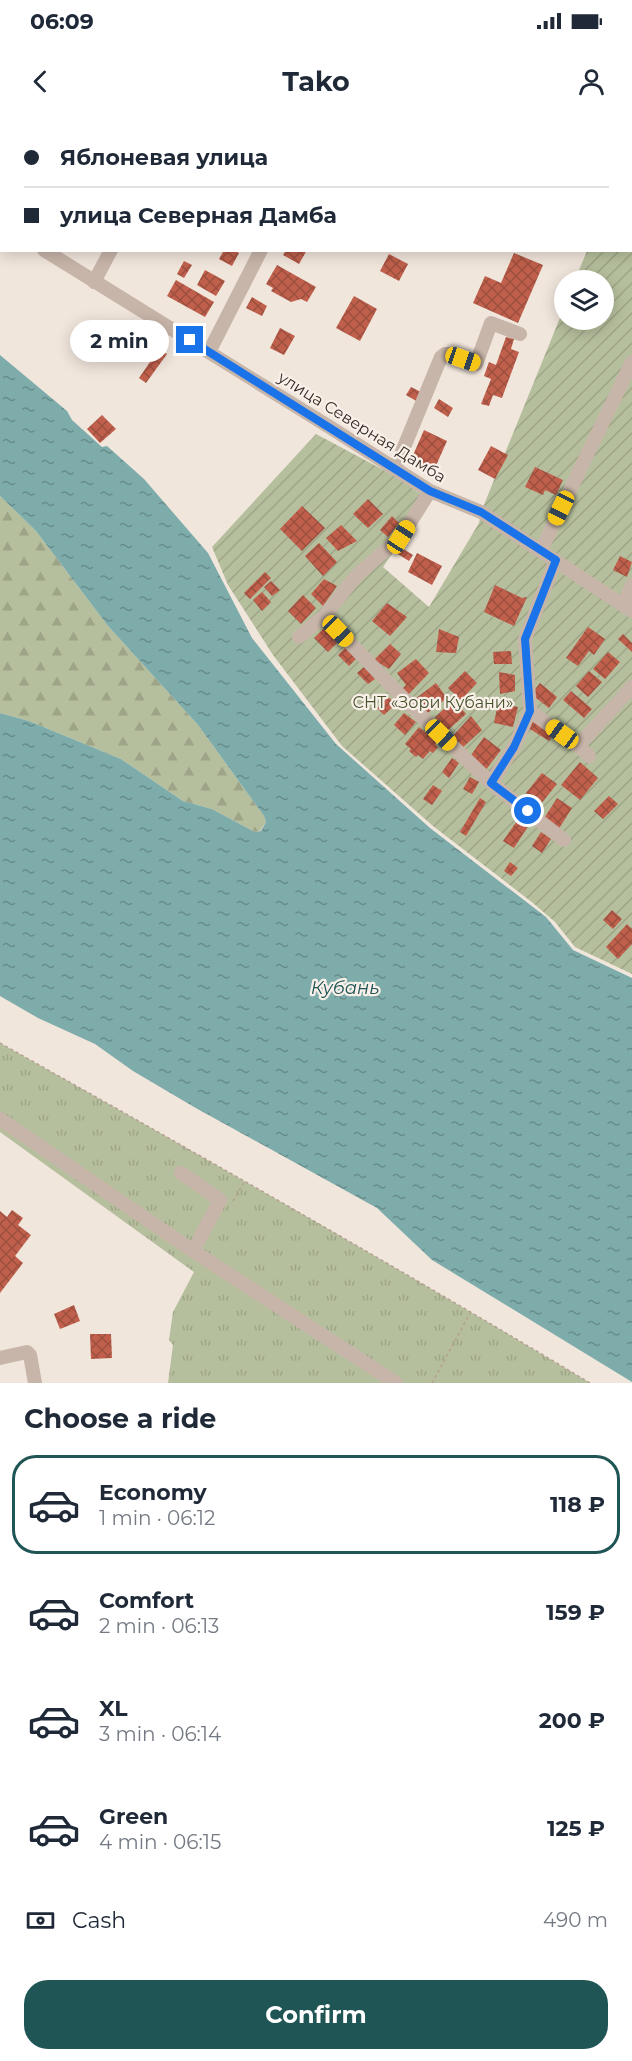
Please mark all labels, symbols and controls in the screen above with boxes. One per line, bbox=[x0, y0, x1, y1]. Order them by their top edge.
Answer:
text: 06:09 bbox=[30, 8, 94, 35]
icon: back bbox=[24, 65, 57, 98]
text: Tako bbox=[282, 65, 350, 98]
icon: person bbox=[575, 65, 608, 98]
text: Яблоневая улица bbox=[60, 144, 268, 171]
text: улица Северная Дамба bbox=[60, 202, 337, 229]
map controls bbox=[554, 270, 614, 330]
button: layers bbox=[554, 270, 614, 330]
callout: 2 min bbox=[70, 319, 169, 361]
route end bbox=[176, 326, 203, 353]
text: 2 min bbox=[90, 329, 149, 353]
car bbox=[443, 345, 483, 373]
street label: улица Северная Дамба bbox=[274, 367, 449, 487]
car bbox=[545, 488, 577, 528]
car bbox=[384, 517, 418, 557]
car bbox=[319, 612, 357, 650]
park label: СНТ «Зори Кубани» bbox=[352, 693, 514, 712]
car bbox=[422, 716, 460, 754]
car bbox=[542, 716, 582, 752]
route start bbox=[514, 797, 541, 824]
water label: Кубань bbox=[311, 977, 379, 999]
text: Choose a ride bbox=[24, 1402, 216, 1435]
icon: car bbox=[27, 1478, 81, 1532]
text: Economy bbox=[99, 1479, 207, 1506]
text: 118 ₽ bbox=[550, 1491, 605, 1518]
text: 1 min · 06:12 bbox=[99, 1506, 215, 1530]
icon: car bbox=[27, 1586, 81, 1640]
text: Comfort bbox=[99, 1587, 194, 1614]
text: 159 ₽ bbox=[546, 1599, 605, 1626]
text: 2 min · 06:13 bbox=[99, 1614, 219, 1638]
icon: car bbox=[27, 1694, 81, 1748]
text: XL bbox=[99, 1695, 128, 1722]
text: 200 ₽ bbox=[539, 1707, 605, 1734]
text: 3 min · 06:14 bbox=[99, 1722, 221, 1746]
icon: car bbox=[27, 1802, 81, 1856]
text: Green bbox=[99, 1803, 168, 1830]
text: 125 ₽ bbox=[547, 1815, 605, 1842]
text: 4 min · 06:15 bbox=[99, 1830, 221, 1854]
icon: cash bbox=[24, 1904, 57, 1937]
text: Cash bbox=[72, 1907, 126, 1934]
text: 490 m bbox=[543, 1908, 608, 1932]
button: Confirm bbox=[24, 1980, 608, 2049]

